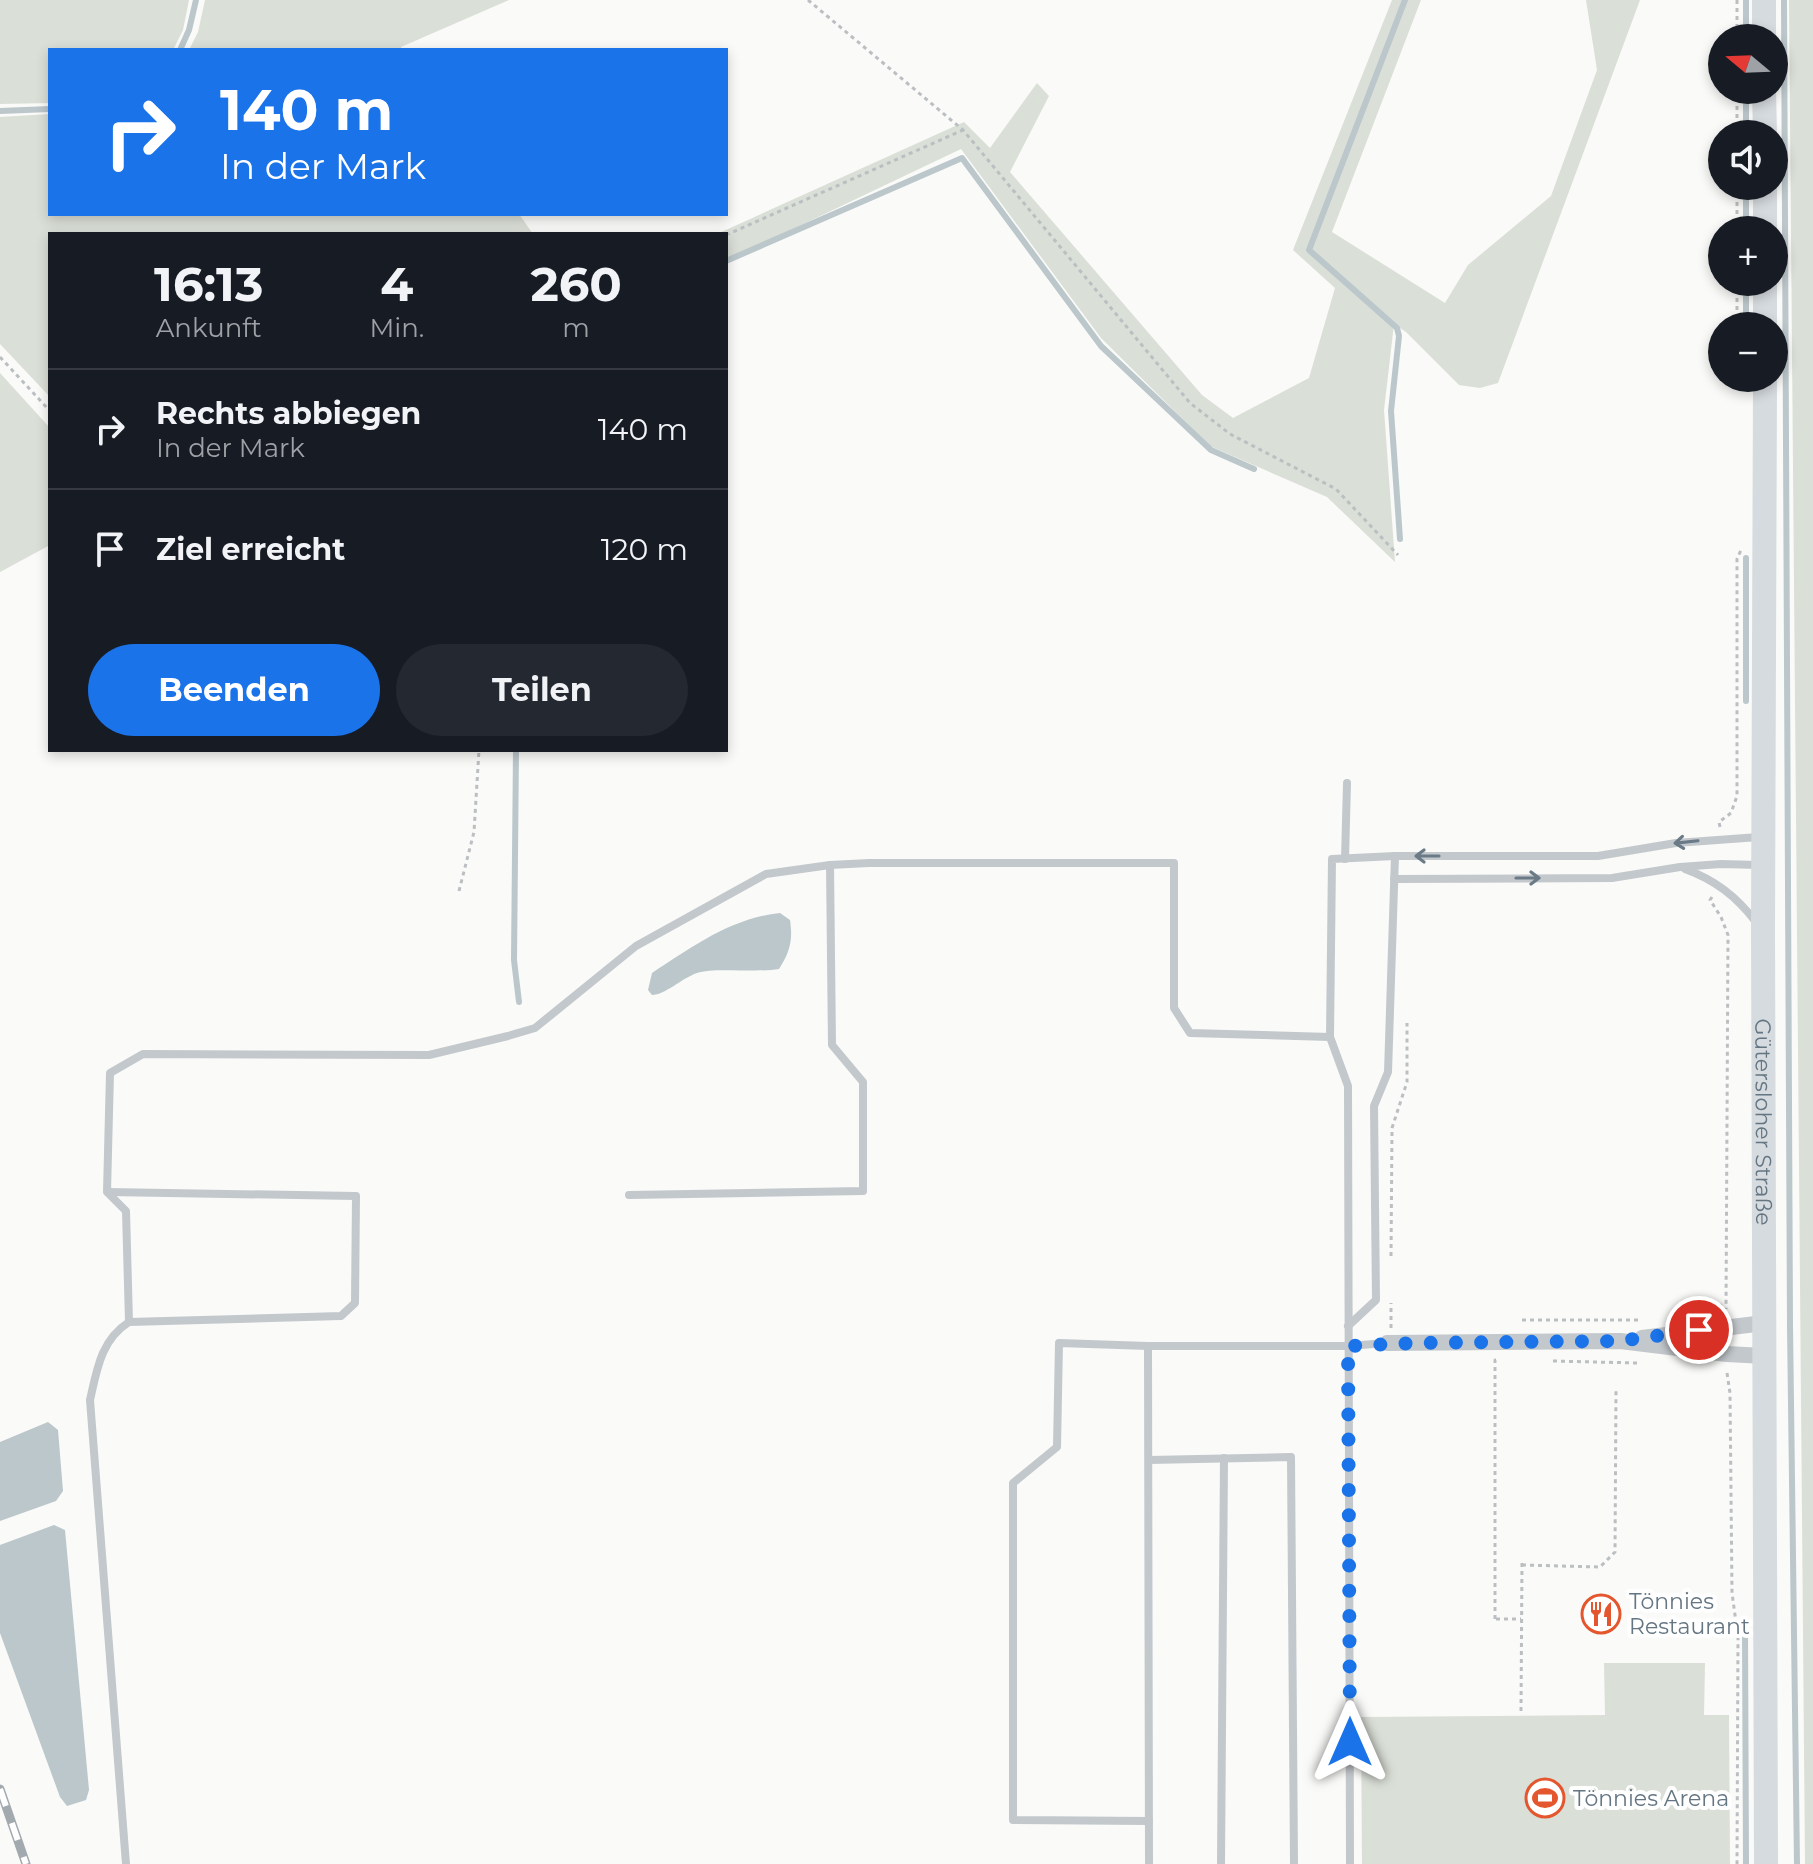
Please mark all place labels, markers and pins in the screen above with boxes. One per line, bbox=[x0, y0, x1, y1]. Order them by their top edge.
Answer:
pin bbox=[1665, 1296, 1733, 1364]
place label: Tönnies Restaurant bbox=[1629, 1588, 1750, 1640]
restaurant icon: Tönnies Restaurant bbox=[1580, 1593, 1622, 1635]
sports icon: Tönnies Arena bbox=[1524, 1777, 1566, 1819]
place label: Tönnies Arena bbox=[1573, 1785, 1729, 1812]

